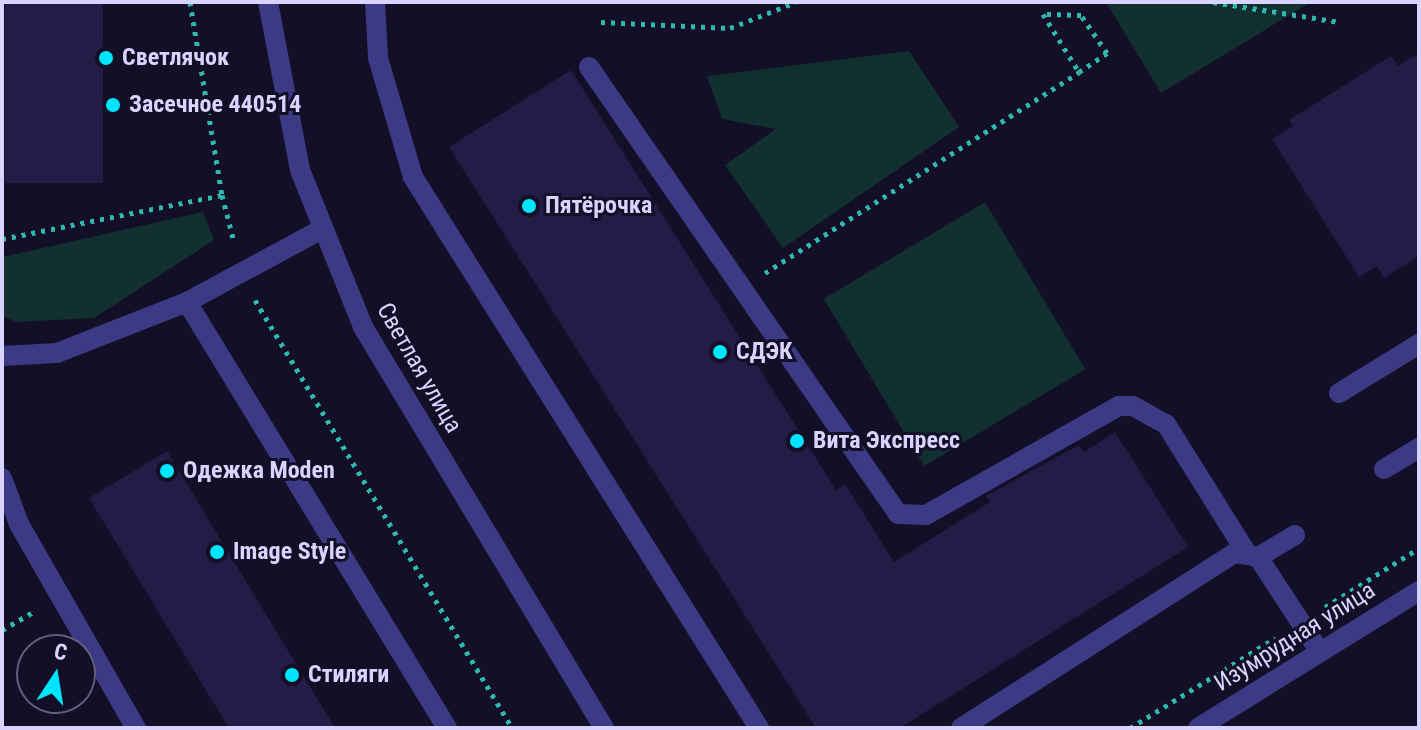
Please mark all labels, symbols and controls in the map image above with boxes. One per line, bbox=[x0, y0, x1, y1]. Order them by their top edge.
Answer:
place label: Светлячок bbox=[122, 44, 229, 72]
marker: Светлячок bbox=[97, 49, 115, 67]
place label: Засечное 440514 bbox=[129, 91, 301, 119]
marker: Засечное 440514 bbox=[104, 96, 122, 114]
place label: Пятёрочка bbox=[545, 192, 652, 220]
marker: Пятёрочка bbox=[520, 197, 538, 215]
street label: Светлая улица bbox=[370, 298, 468, 438]
place label: СДЭК bbox=[736, 338, 793, 366]
marker: СДЭК bbox=[711, 343, 729, 361]
place label: Вита Экспресс bbox=[813, 427, 960, 455]
marker: Вита Экспресс bbox=[788, 432, 806, 450]
place label: Одежка Moden bbox=[183, 457, 335, 485]
marker: Одежка Moden bbox=[158, 462, 176, 480]
place label: Image Style bbox=[233, 538, 346, 566]
marker: Image Style bbox=[208, 543, 226, 561]
street label: Изумрудная улица bbox=[1209, 576, 1381, 698]
north arrow bbox=[16, 634, 96, 714]
text: С bbox=[52, 638, 69, 666]
place label: Стиляги bbox=[308, 661, 389, 689]
marker: Стиляги bbox=[283, 666, 301, 684]

